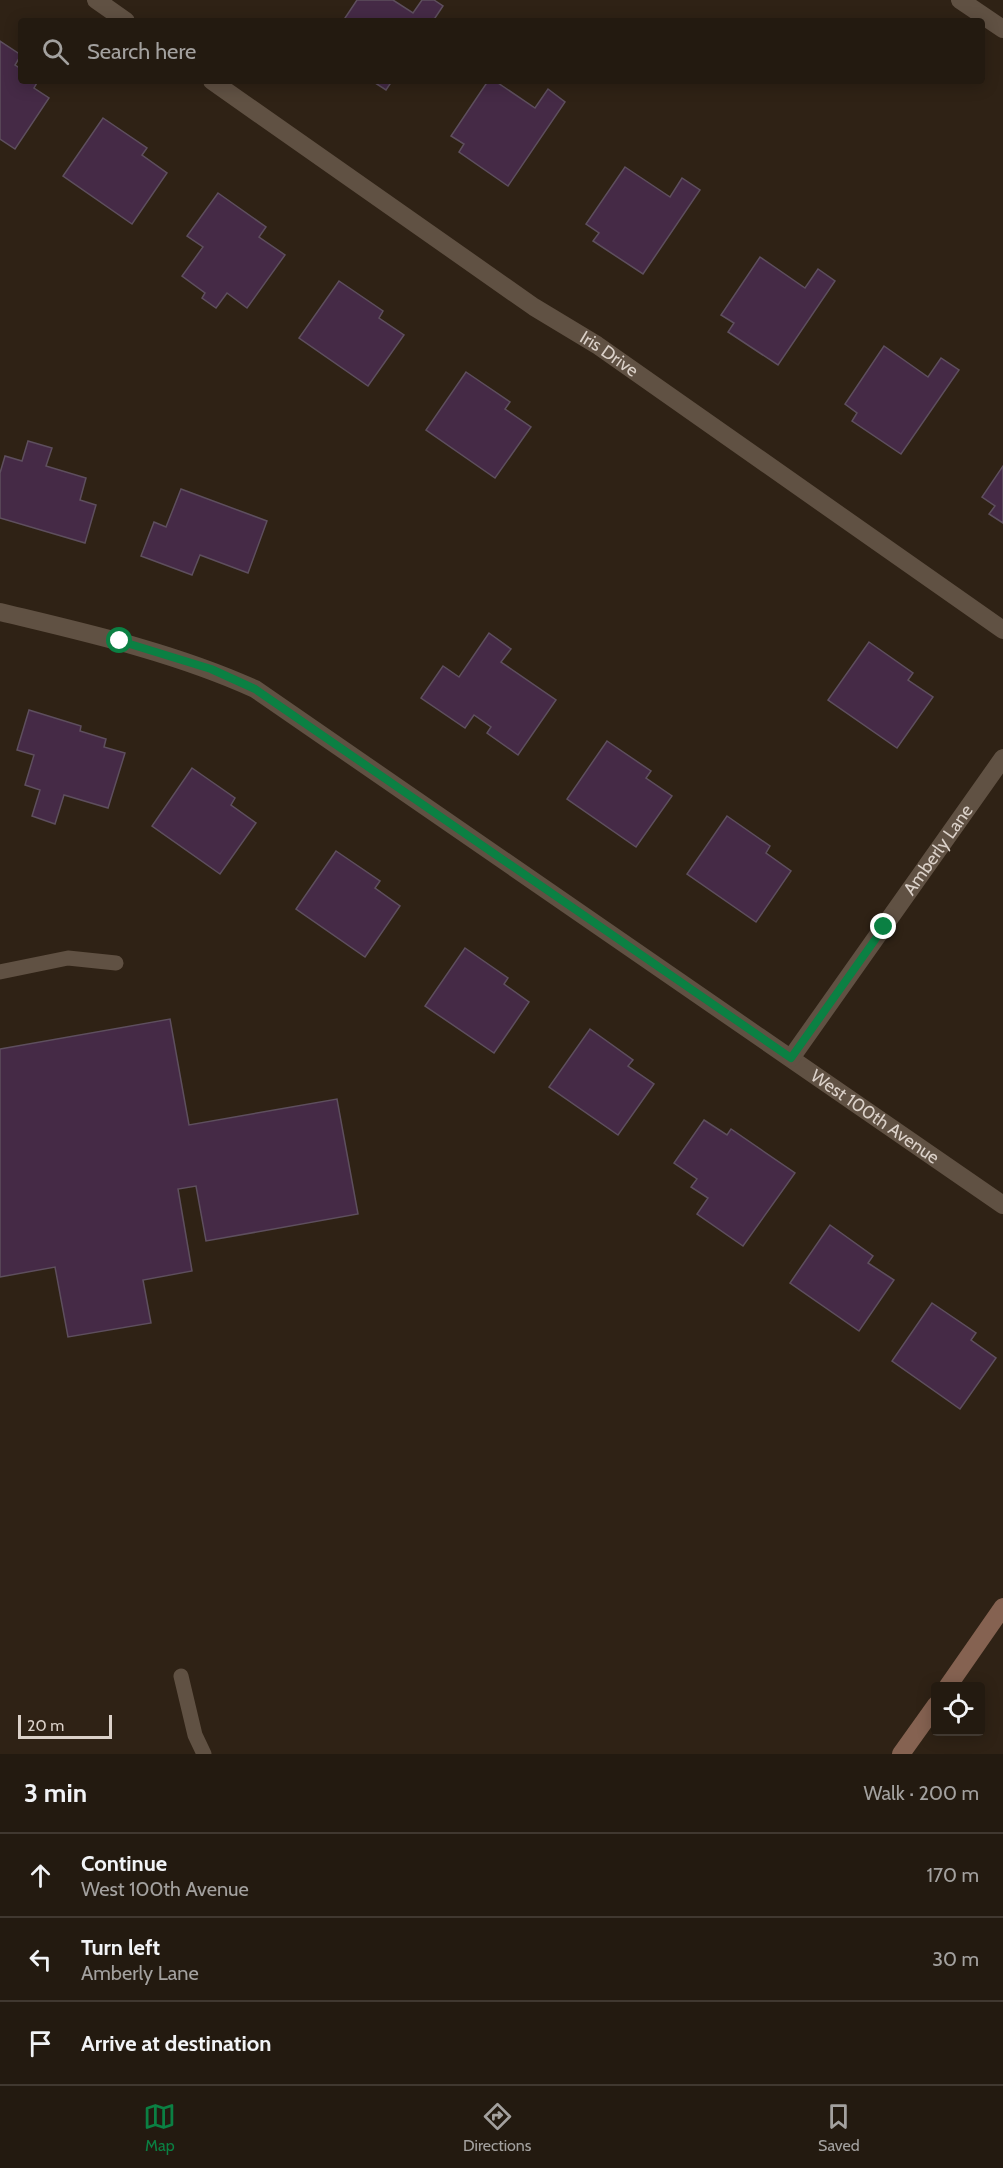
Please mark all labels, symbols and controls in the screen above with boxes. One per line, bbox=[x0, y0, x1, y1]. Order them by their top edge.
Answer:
search box bbox=[18, 18, 985, 84]
icon: search bbox=[39, 35, 72, 68]
text: Search here bbox=[87, 38, 196, 65]
street label: Iris Drive bbox=[576, 326, 643, 382]
route start bbox=[106, 627, 132, 653]
street label: Amberly Lane bbox=[899, 800, 978, 899]
route end bbox=[870, 913, 896, 939]
street label: West 100th Avenue bbox=[807, 1065, 943, 1169]
map controls bbox=[931, 1682, 985, 1736]
button: locate bbox=[931, 1682, 985, 1736]
scale bar bbox=[18, 1712, 112, 1740]
text: 20 m bbox=[27, 1716, 64, 1735]
text: 3 min bbox=[24, 1777, 87, 1809]
text: Walk · 200 m bbox=[863, 1781, 979, 1805]
text: Continue bbox=[81, 1850, 167, 1877]
icon: ahead bbox=[24, 1859, 57, 1892]
text: 170 m bbox=[927, 1863, 979, 1887]
text: West 100th Avenue bbox=[81, 1877, 249, 1901]
text: Turn left bbox=[81, 1934, 160, 1961]
icon: left bbox=[24, 1943, 57, 1976]
text: 30 m bbox=[932, 1947, 979, 1971]
text: Amberly Lane bbox=[81, 1961, 199, 1985]
icon: arrive bbox=[24, 2027, 57, 2060]
text: Arrive at destination bbox=[81, 2030, 271, 2057]
tab: Map bbox=[143, 2100, 176, 2155]
tab: Directions bbox=[463, 2100, 531, 2155]
tab: Saved bbox=[818, 2100, 860, 2155]

